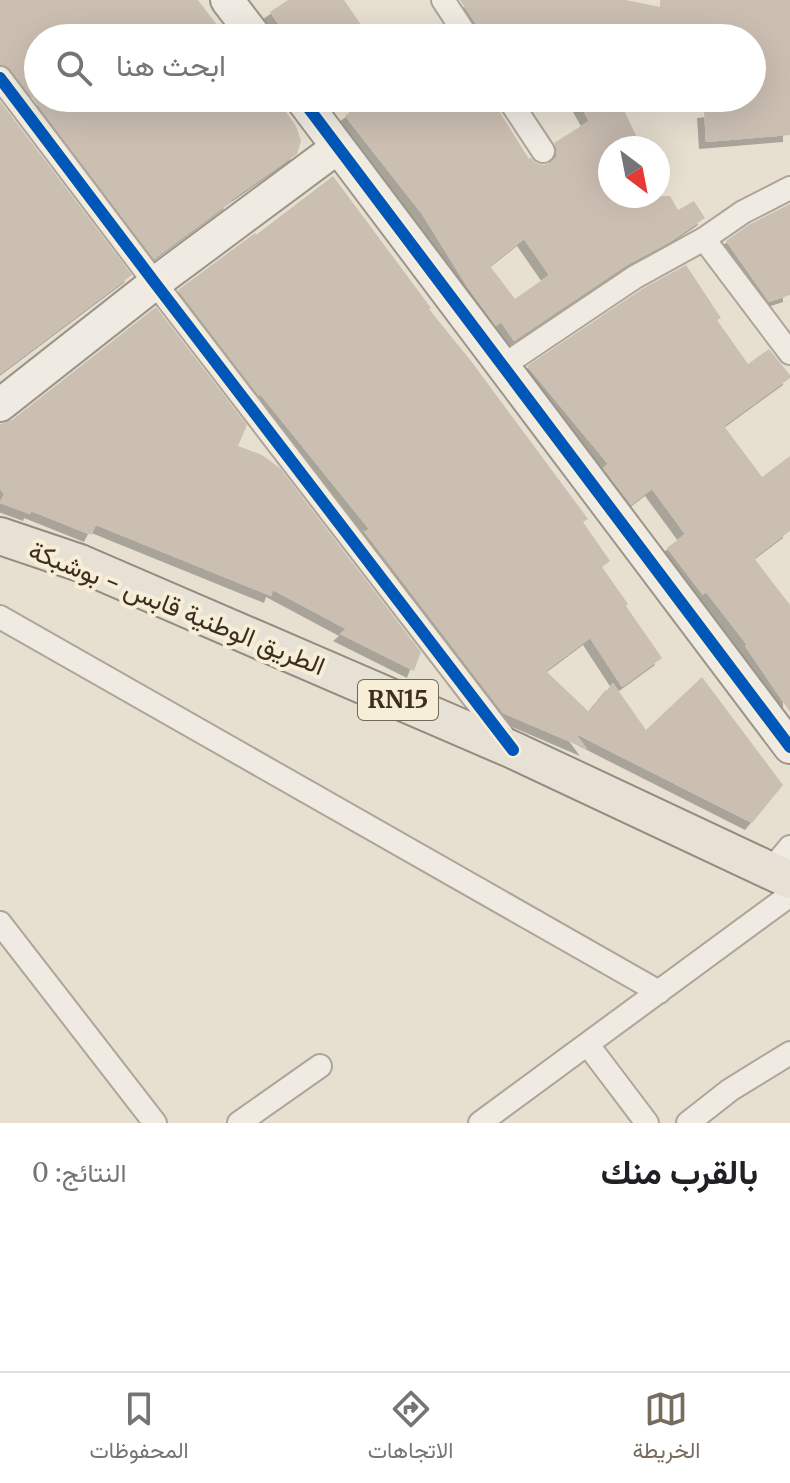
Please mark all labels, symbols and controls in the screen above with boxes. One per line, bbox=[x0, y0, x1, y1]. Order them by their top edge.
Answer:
search box bbox=[24, 24, 766, 112]
icon: search bbox=[52, 46, 96, 90]
text: ابحث هنا bbox=[116, 46, 226, 84]
north arrow bbox=[598, 136, 670, 208]
street label: الطريق الوطنية قابس - بوشبكة bbox=[24, 533, 330, 682]
road number: RN15 bbox=[358, 680, 438, 720]
text: بالقرب منك bbox=[601, 1151, 758, 1193]
text: النتائج: 0 bbox=[32, 1156, 127, 1189]
tab: المحفوظات bbox=[90, 1387, 189, 1470]
tab: الاتجاهات bbox=[368, 1387, 453, 1470]
tab: الخريطة bbox=[632, 1387, 700, 1470]

